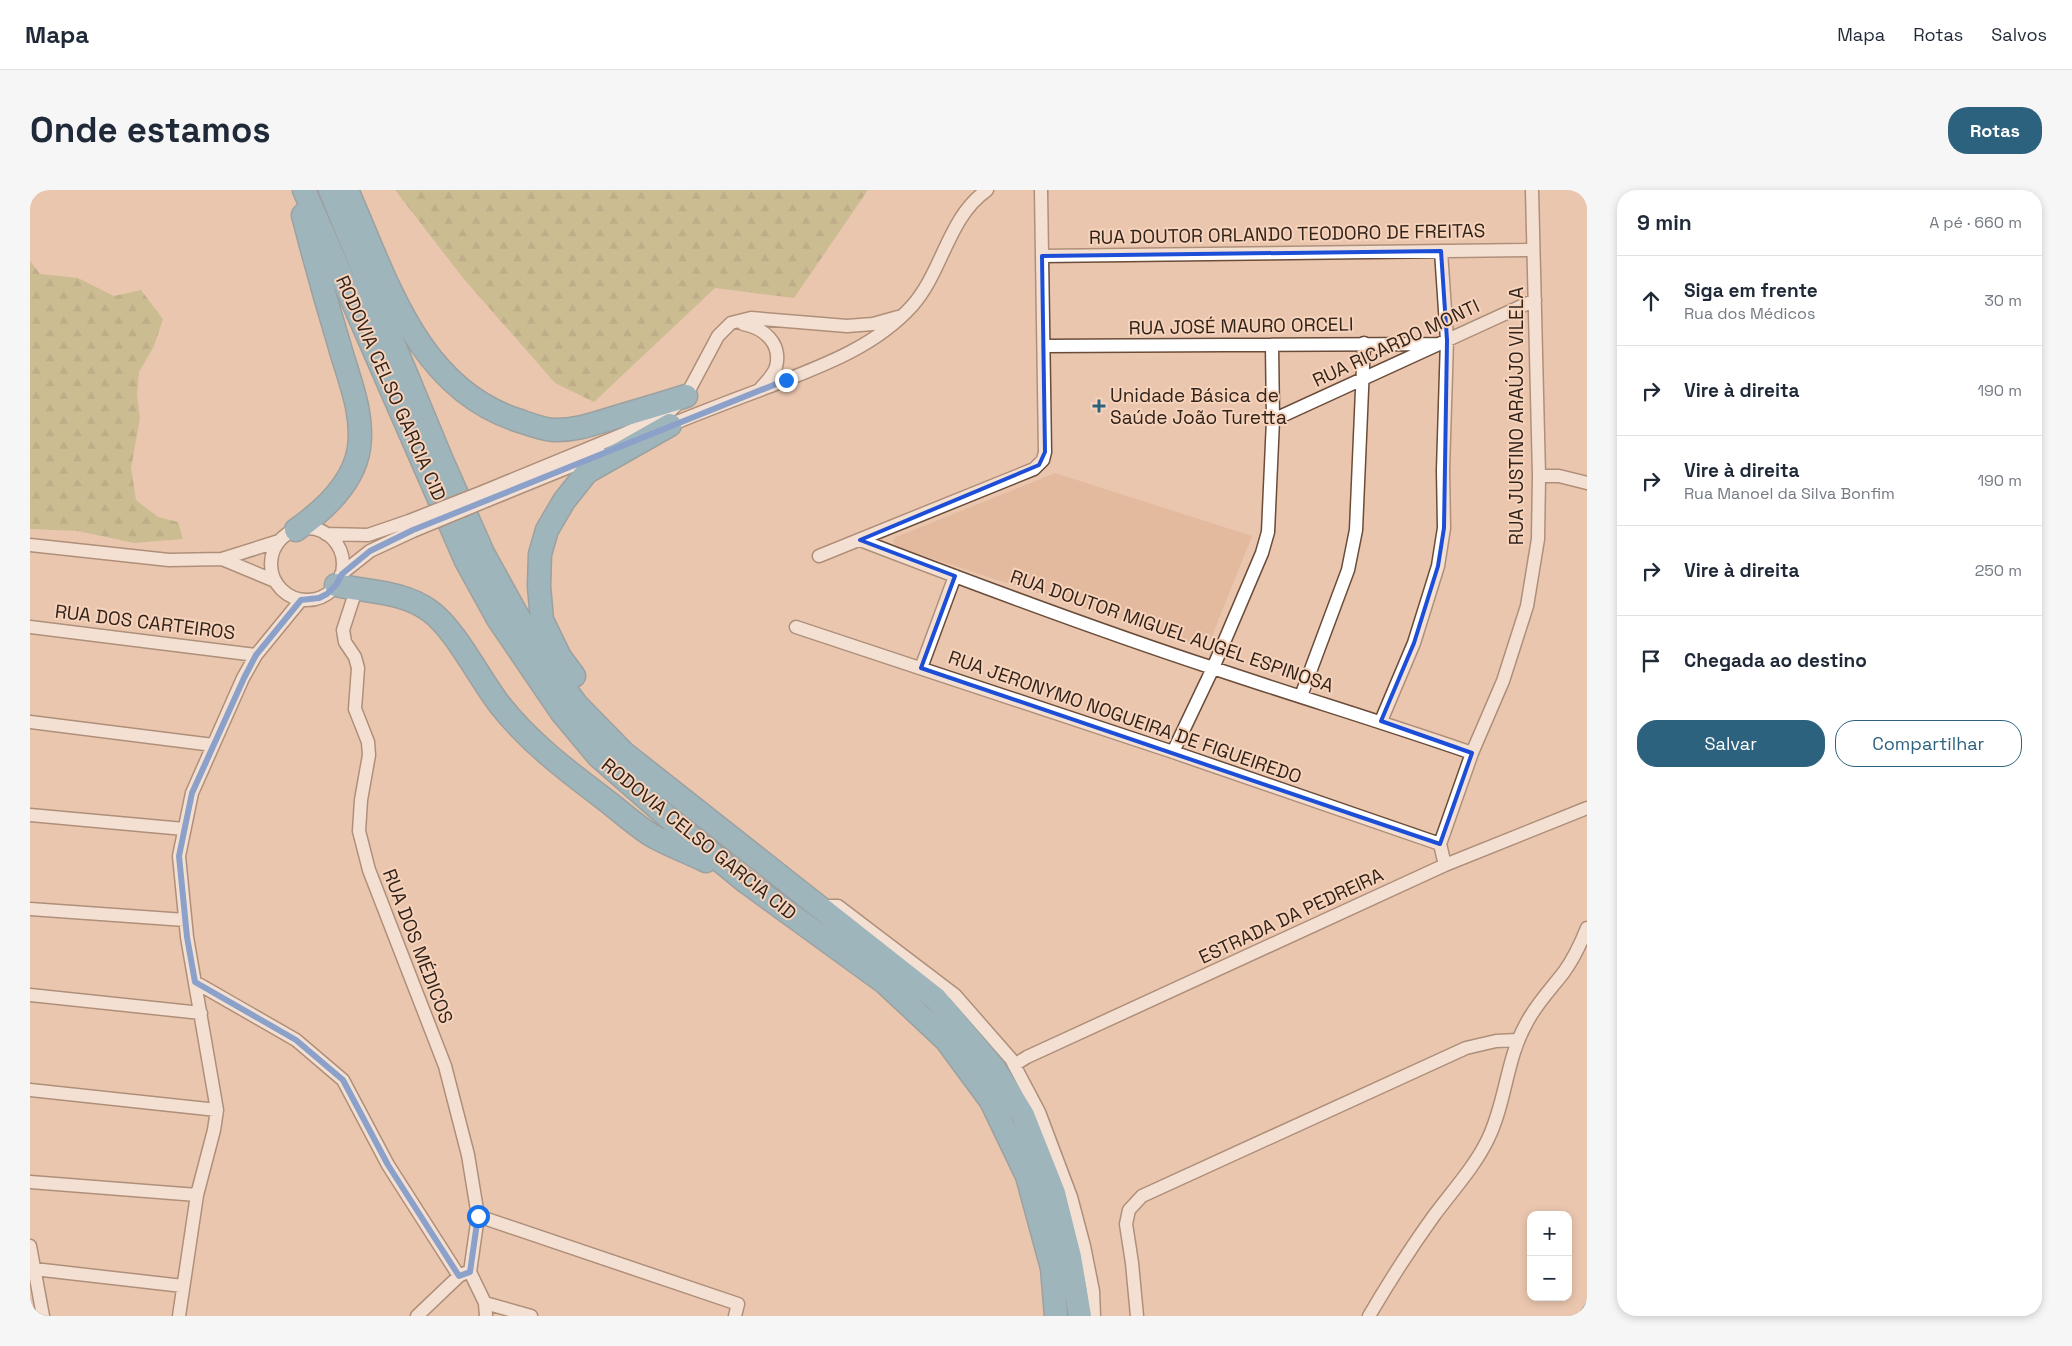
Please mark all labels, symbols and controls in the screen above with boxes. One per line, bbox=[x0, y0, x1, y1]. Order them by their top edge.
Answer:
text: Mapa bbox=[25, 19, 89, 50]
text: Mapa bbox=[1837, 23, 1885, 46]
text: Rotas bbox=[1913, 23, 1963, 46]
text: Salvos bbox=[1991, 23, 2047, 46]
button: Rotas bbox=[1948, 107, 2042, 154]
text: Onde estamos bbox=[30, 108, 271, 152]
text: 9 min bbox=[1637, 209, 1692, 236]
text: A pé · 660 m bbox=[1929, 212, 2022, 233]
street label: RUA DOUTOR ORLANDO TEODORO DE FREITAS bbox=[1089, 218, 1485, 250]
street label: RODOVIA CELSO GARCIA CID bbox=[330, 271, 452, 505]
text: Siga em frente bbox=[1684, 278, 1818, 303]
street label: RUA JUSTINO ARAÚJO VILELA bbox=[1504, 287, 1529, 545]
icon: ahead bbox=[1637, 287, 1665, 315]
text: 30 m bbox=[1984, 290, 2022, 311]
street label: RUA RICARDO MONTI bbox=[1309, 293, 1483, 393]
text: Rua dos Médicos bbox=[1684, 303, 1815, 324]
street label: RUA JOSÉ MAURO ORCELI bbox=[1128, 312, 1354, 340]
route end bbox=[775, 369, 798, 392]
icon: right bbox=[1637, 377, 1665, 405]
text: Vire à direita bbox=[1684, 378, 1800, 403]
text: 190 m bbox=[1977, 380, 2022, 401]
place label: Unidade Básica de Saúde João Turetta bbox=[1110, 383, 1287, 430]
marker: Unidade Básica de Saúde João Turetta bbox=[1092, 399, 1106, 413]
text: Vire à direita bbox=[1684, 458, 1800, 483]
icon: right bbox=[1637, 467, 1665, 495]
text: 190 m bbox=[1977, 470, 2022, 491]
text: Rua Manoel da Silva Bonfim bbox=[1684, 483, 1895, 504]
icon: right bbox=[1637, 557, 1665, 585]
text: Vire à direita bbox=[1684, 558, 1800, 583]
text: 250 m bbox=[1975, 560, 2022, 581]
street label: RUA DOUTOR MIGUEL AUGEL ESPINOSA bbox=[1007, 564, 1337, 698]
street label: RUA DOS CARTEIROS bbox=[53, 599, 237, 645]
street label: RUA JERONYMO NOGUEIRA DE FIGUEIREDO bbox=[945, 645, 1305, 789]
icon: arrive bbox=[1637, 647, 1665, 675]
text: Chegada ao destino bbox=[1684, 648, 1867, 673]
button: Salvar bbox=[1637, 720, 1825, 767]
button: Compartilhar bbox=[1835, 720, 2022, 767]
street label: RODOVIA CELSO GARCIA CID bbox=[596, 752, 802, 926]
street label: ESTRADA DA PEDREIRA bbox=[1195, 862, 1387, 970]
street label: RUA DOS MÉDICOS bbox=[377, 865, 459, 1027]
route start bbox=[467, 1205, 490, 1228]
map controls bbox=[1527, 1211, 1572, 1301]
button: + bbox=[1527, 1211, 1572, 1256]
button: − bbox=[1527, 1256, 1572, 1301]

